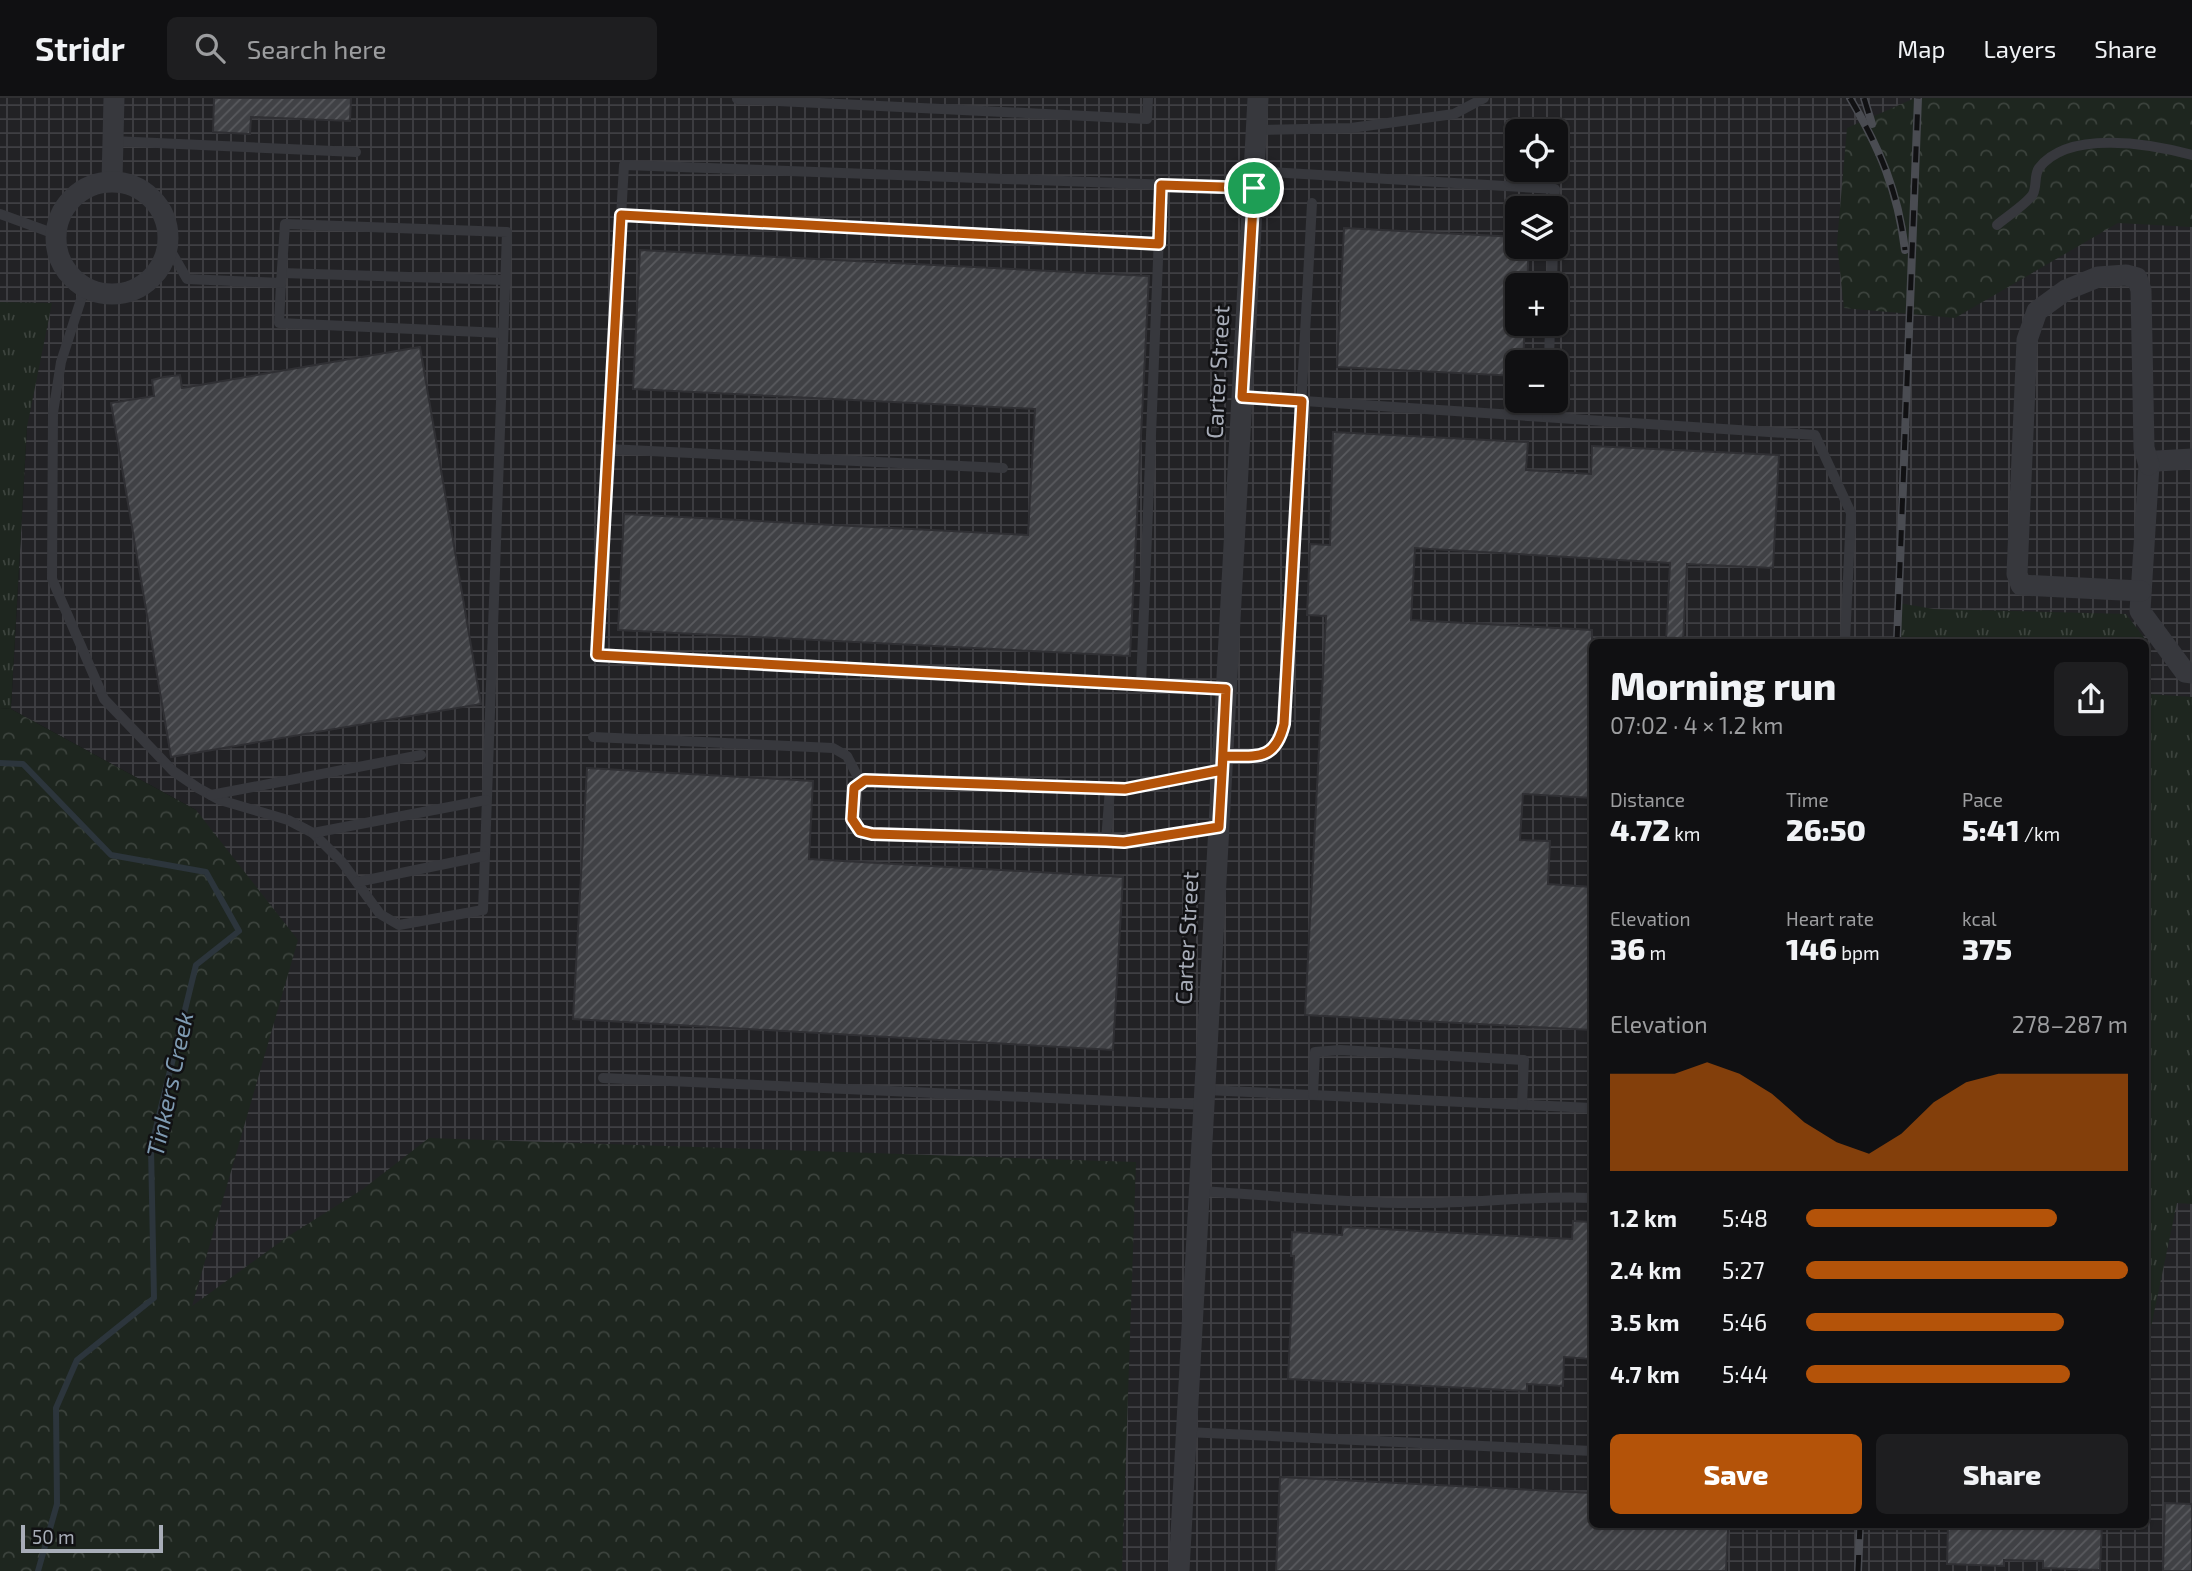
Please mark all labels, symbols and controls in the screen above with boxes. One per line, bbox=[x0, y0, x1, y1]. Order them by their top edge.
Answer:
search box bbox=[167, 17, 657, 80]
text: Stridr bbox=[35, 28, 125, 68]
icon: search bbox=[191, 29, 229, 67]
text: Search here bbox=[247, 33, 386, 64]
text: Map bbox=[1897, 34, 1945, 63]
text: Layers bbox=[1983, 34, 2056, 63]
text: Share bbox=[2094, 34, 2157, 63]
map controls bbox=[1505, 119, 1568, 413]
button: locate bbox=[1505, 119, 1568, 182]
pin bbox=[1224, 158, 1284, 218]
icon: arrive bbox=[1235, 169, 1273, 207]
button: layers bbox=[1505, 196, 1568, 259]
button: + bbox=[1505, 273, 1568, 336]
street label: Carter Street bbox=[1200, 304, 1234, 440]
button: − bbox=[1505, 350, 1568, 413]
text: Morning run bbox=[1610, 662, 1836, 708]
button: share bbox=[2054, 662, 2128, 736]
text: 07:02 · 4 × 1.2 km bbox=[1610, 711, 1783, 739]
text: Distance bbox=[1610, 788, 1685, 811]
text: Time bbox=[1786, 788, 1829, 811]
text: Pace bbox=[1962, 788, 2003, 811]
text: 4.72 bbox=[1610, 811, 1670, 847]
text: 26:50 bbox=[1786, 811, 1866, 847]
text: 5:41 bbox=[1962, 811, 2020, 847]
text: km bbox=[1670, 822, 1701, 845]
text: /km bbox=[2020, 822, 2060, 845]
street label: Carter Street bbox=[1169, 870, 1203, 1006]
text: Elevation bbox=[1610, 907, 1691, 930]
text: Heart rate bbox=[1786, 907, 1874, 930]
text: kcal bbox=[1962, 907, 1997, 930]
text: 36 bbox=[1610, 930, 1645, 966]
text: 146 bbox=[1786, 930, 1837, 966]
text: 375 bbox=[1962, 930, 2012, 966]
text: m bbox=[1645, 941, 1666, 964]
text: bpm bbox=[1837, 941, 1880, 964]
water label: Tinkers Creek bbox=[140, 1009, 198, 1159]
text: Elevation bbox=[1610, 1010, 1708, 1038]
text: 278–287 m bbox=[2012, 1010, 2128, 1038]
text: 1.2 km bbox=[1610, 1204, 1677, 1232]
text: 5:48 bbox=[1722, 1204, 1768, 1232]
text: 2.4 km bbox=[1610, 1256, 1682, 1284]
text: 5:27 bbox=[1722, 1256, 1764, 1284]
text: 3.5 km bbox=[1610, 1308, 1679, 1336]
text: 5:46 bbox=[1722, 1308, 1767, 1336]
text: 4.7 km bbox=[1610, 1360, 1680, 1388]
text: 5:44 bbox=[1722, 1360, 1768, 1388]
button: Save bbox=[1610, 1434, 1862, 1514]
button: Share bbox=[1876, 1434, 2128, 1514]
scale bar bbox=[21, 1522, 163, 1554]
text: 50 m bbox=[32, 1525, 75, 1548]

